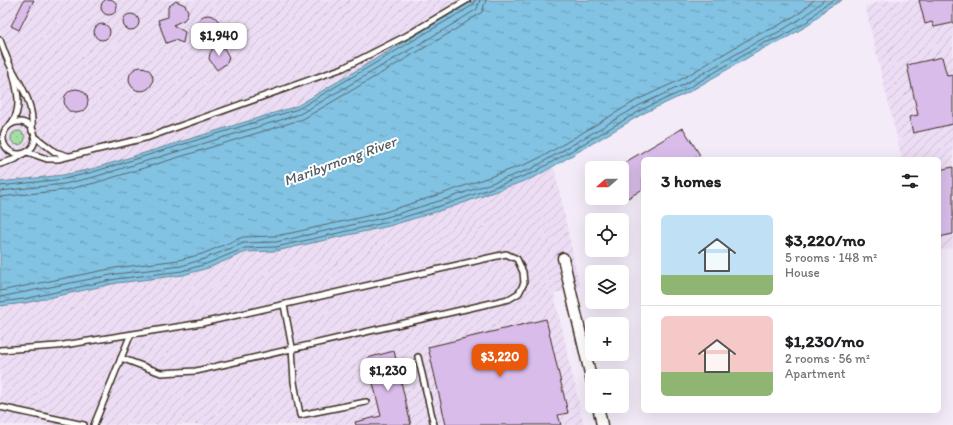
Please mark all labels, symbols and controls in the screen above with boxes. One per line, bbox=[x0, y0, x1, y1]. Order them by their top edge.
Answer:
pin: $1,940 bbox=[186, 23, 252, 57]
text: $1,940 bbox=[200, 28, 238, 43]
water label: Maribyrnong River bbox=[281, 132, 401, 190]
north arrow bbox=[585, 161, 629, 205]
map controls bbox=[585, 161, 629, 413]
icon: filters bbox=[899, 170, 921, 192]
text: 3 homes bbox=[661, 171, 721, 191]
button: locate bbox=[585, 213, 629, 257]
text: $3,220/mo bbox=[785, 230, 865, 250]
icon: home bbox=[693, 231, 741, 279]
text: 5 rooms · 148 m² bbox=[785, 250, 877, 265]
button: layers bbox=[585, 265, 629, 309]
text: House bbox=[785, 265, 820, 280]
button: + bbox=[585, 317, 629, 361]
text: $1,230/mo bbox=[785, 331, 864, 351]
icon: home bbox=[693, 332, 741, 380]
pin: $3,220 bbox=[467, 344, 533, 378]
text: $3,220 bbox=[481, 349, 519, 364]
text: 2 rooms · 56 m² bbox=[785, 351, 870, 366]
pin: $1,230 bbox=[355, 358, 421, 392]
text: $1,230 bbox=[369, 363, 407, 378]
text: Apartment bbox=[785, 366, 846, 381]
button: − bbox=[585, 369, 629, 413]

